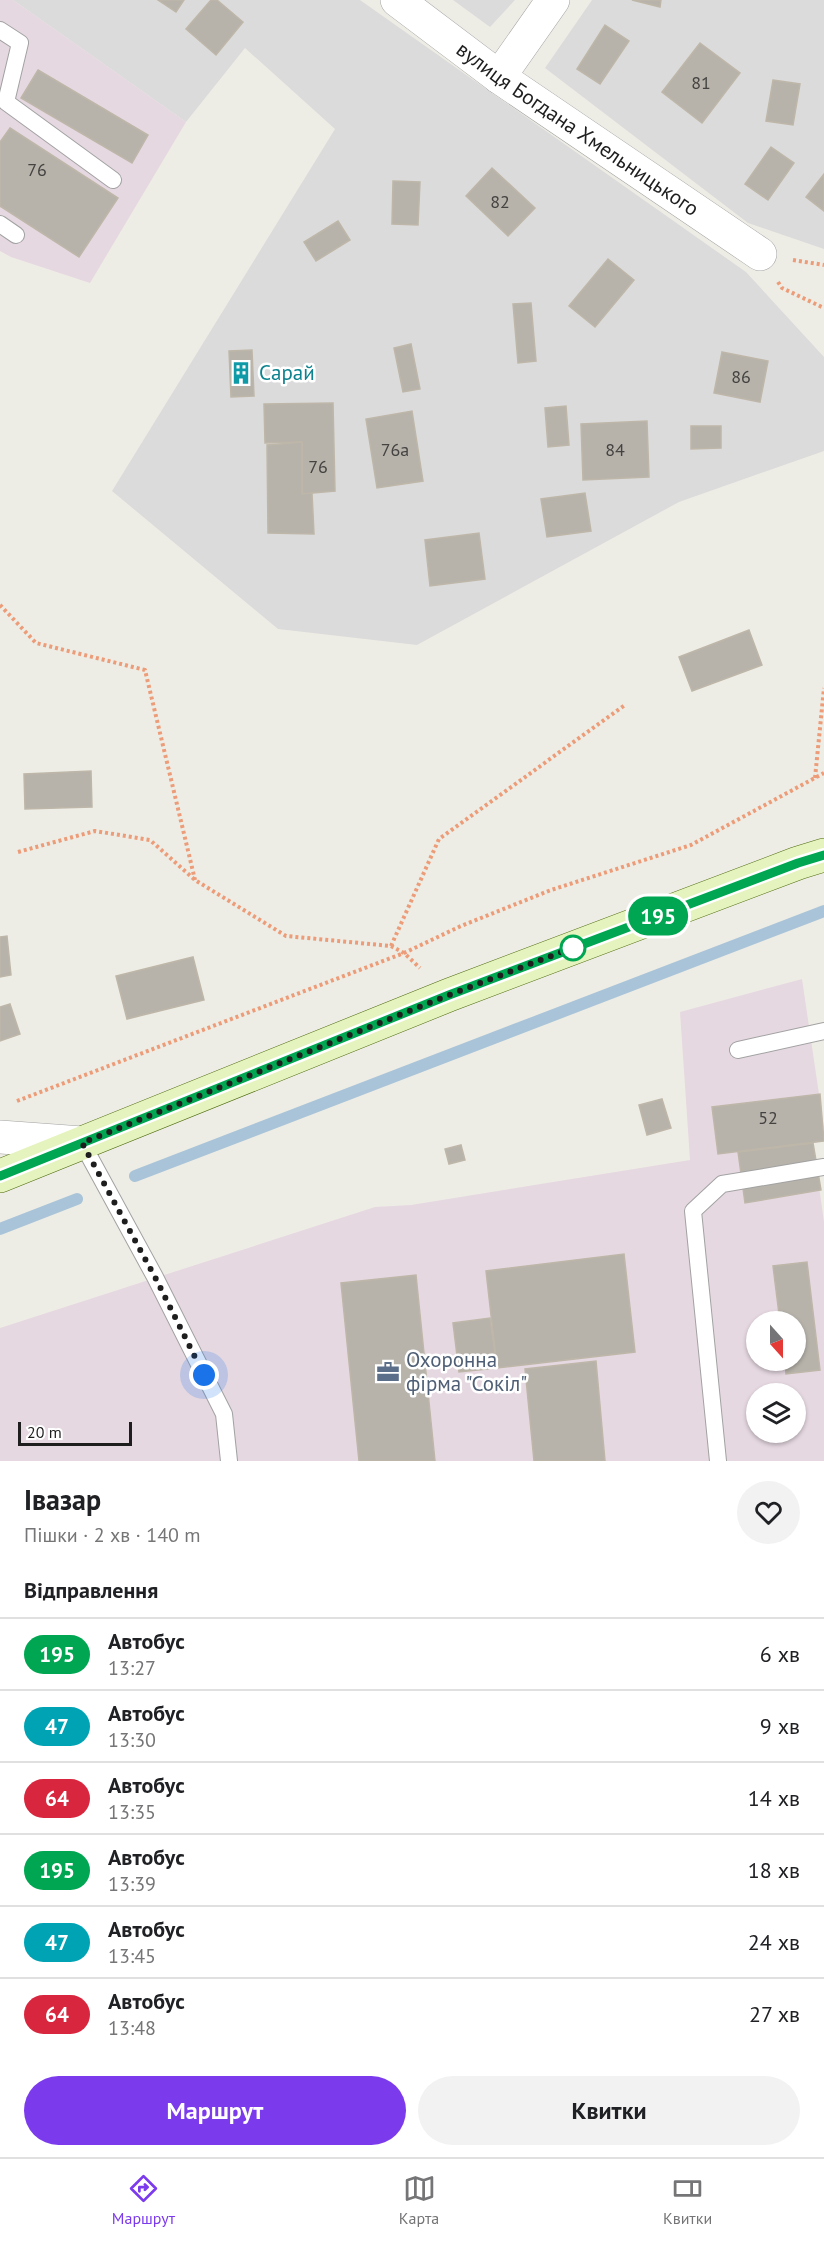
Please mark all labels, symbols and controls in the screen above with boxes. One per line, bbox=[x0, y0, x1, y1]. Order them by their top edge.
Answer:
street label: вулиця Богдана Хмельницького bbox=[451, 36, 704, 222]
house number: 81 bbox=[691, 71, 711, 94]
house number: 76 bbox=[27, 158, 47, 181]
house number: 82 bbox=[490, 190, 510, 213]
place label: Сарай bbox=[259, 359, 315, 386]
building icon: Сарай bbox=[228, 360, 254, 386]
house number: 86 bbox=[731, 365, 751, 388]
house number: 76а bbox=[381, 438, 409, 461]
house number: 84 bbox=[605, 438, 625, 461]
house number: 76 bbox=[308, 455, 328, 478]
line badge: 195 bbox=[624, 896, 692, 936]
text: 195 bbox=[640, 903, 676, 930]
unlabelled marker bbox=[560, 935, 586, 961]
house number: 52 bbox=[758, 1106, 778, 1129]
north arrow bbox=[746, 1311, 806, 1371]
map controls bbox=[746, 1311, 806, 1443]
place label: Охоронна фірма "Сокіл" bbox=[406, 1346, 527, 1397]
office icon: Охоронна фірма "Сокіл" bbox=[375, 1359, 401, 1385]
your location bbox=[189, 1360, 219, 1390]
button: layers bbox=[746, 1383, 806, 1443]
scale bar bbox=[18, 1419, 132, 1446]
text: 20 m bbox=[27, 1422, 62, 1442]
text: Івазар bbox=[24, 1481, 101, 1518]
button: heart bbox=[737, 1481, 800, 1544]
text: Пішки · 2 хв · 140 m bbox=[24, 1522, 201, 1548]
text: Відправлення bbox=[24, 1576, 158, 1604]
text: Автобус bbox=[108, 1627, 185, 1655]
text: 6 хв bbox=[760, 1640, 800, 1668]
text: 195 bbox=[39, 1641, 75, 1668]
text: 13:27 bbox=[108, 1655, 156, 1681]
text: Автобус bbox=[108, 1699, 185, 1727]
text: 9 хв bbox=[760, 1712, 800, 1740]
text: 47 bbox=[45, 1713, 69, 1740]
text: 13:30 bbox=[108, 1727, 156, 1753]
text: Автобус bbox=[108, 1771, 185, 1799]
text: 14 хв bbox=[748, 1784, 800, 1812]
text: 64 bbox=[45, 1785, 69, 1812]
text: 13:35 bbox=[108, 1799, 156, 1825]
text: Автобус bbox=[108, 1843, 185, 1871]
text: 18 хв bbox=[748, 1856, 800, 1884]
text: 195 bbox=[39, 1857, 75, 1884]
text: 13:39 bbox=[108, 1871, 156, 1897]
text: Автобус bbox=[108, 1915, 185, 1943]
text: 24 хв bbox=[748, 1928, 800, 1956]
text: 47 bbox=[45, 1929, 69, 1956]
text: 13:45 bbox=[108, 1943, 156, 1969]
text: Автобус bbox=[108, 1987, 185, 2015]
text: 27 хв bbox=[749, 2000, 800, 2028]
text: 64 bbox=[45, 2001, 69, 2028]
text: 13:48 bbox=[108, 2015, 156, 2041]
button: Маршрут bbox=[24, 2076, 406, 2145]
button: Квитки bbox=[418, 2076, 800, 2145]
tab: Маршрут bbox=[112, 2172, 175, 2228]
tab: Карта bbox=[399, 2172, 439, 2228]
tab: Квитки bbox=[663, 2172, 712, 2228]

